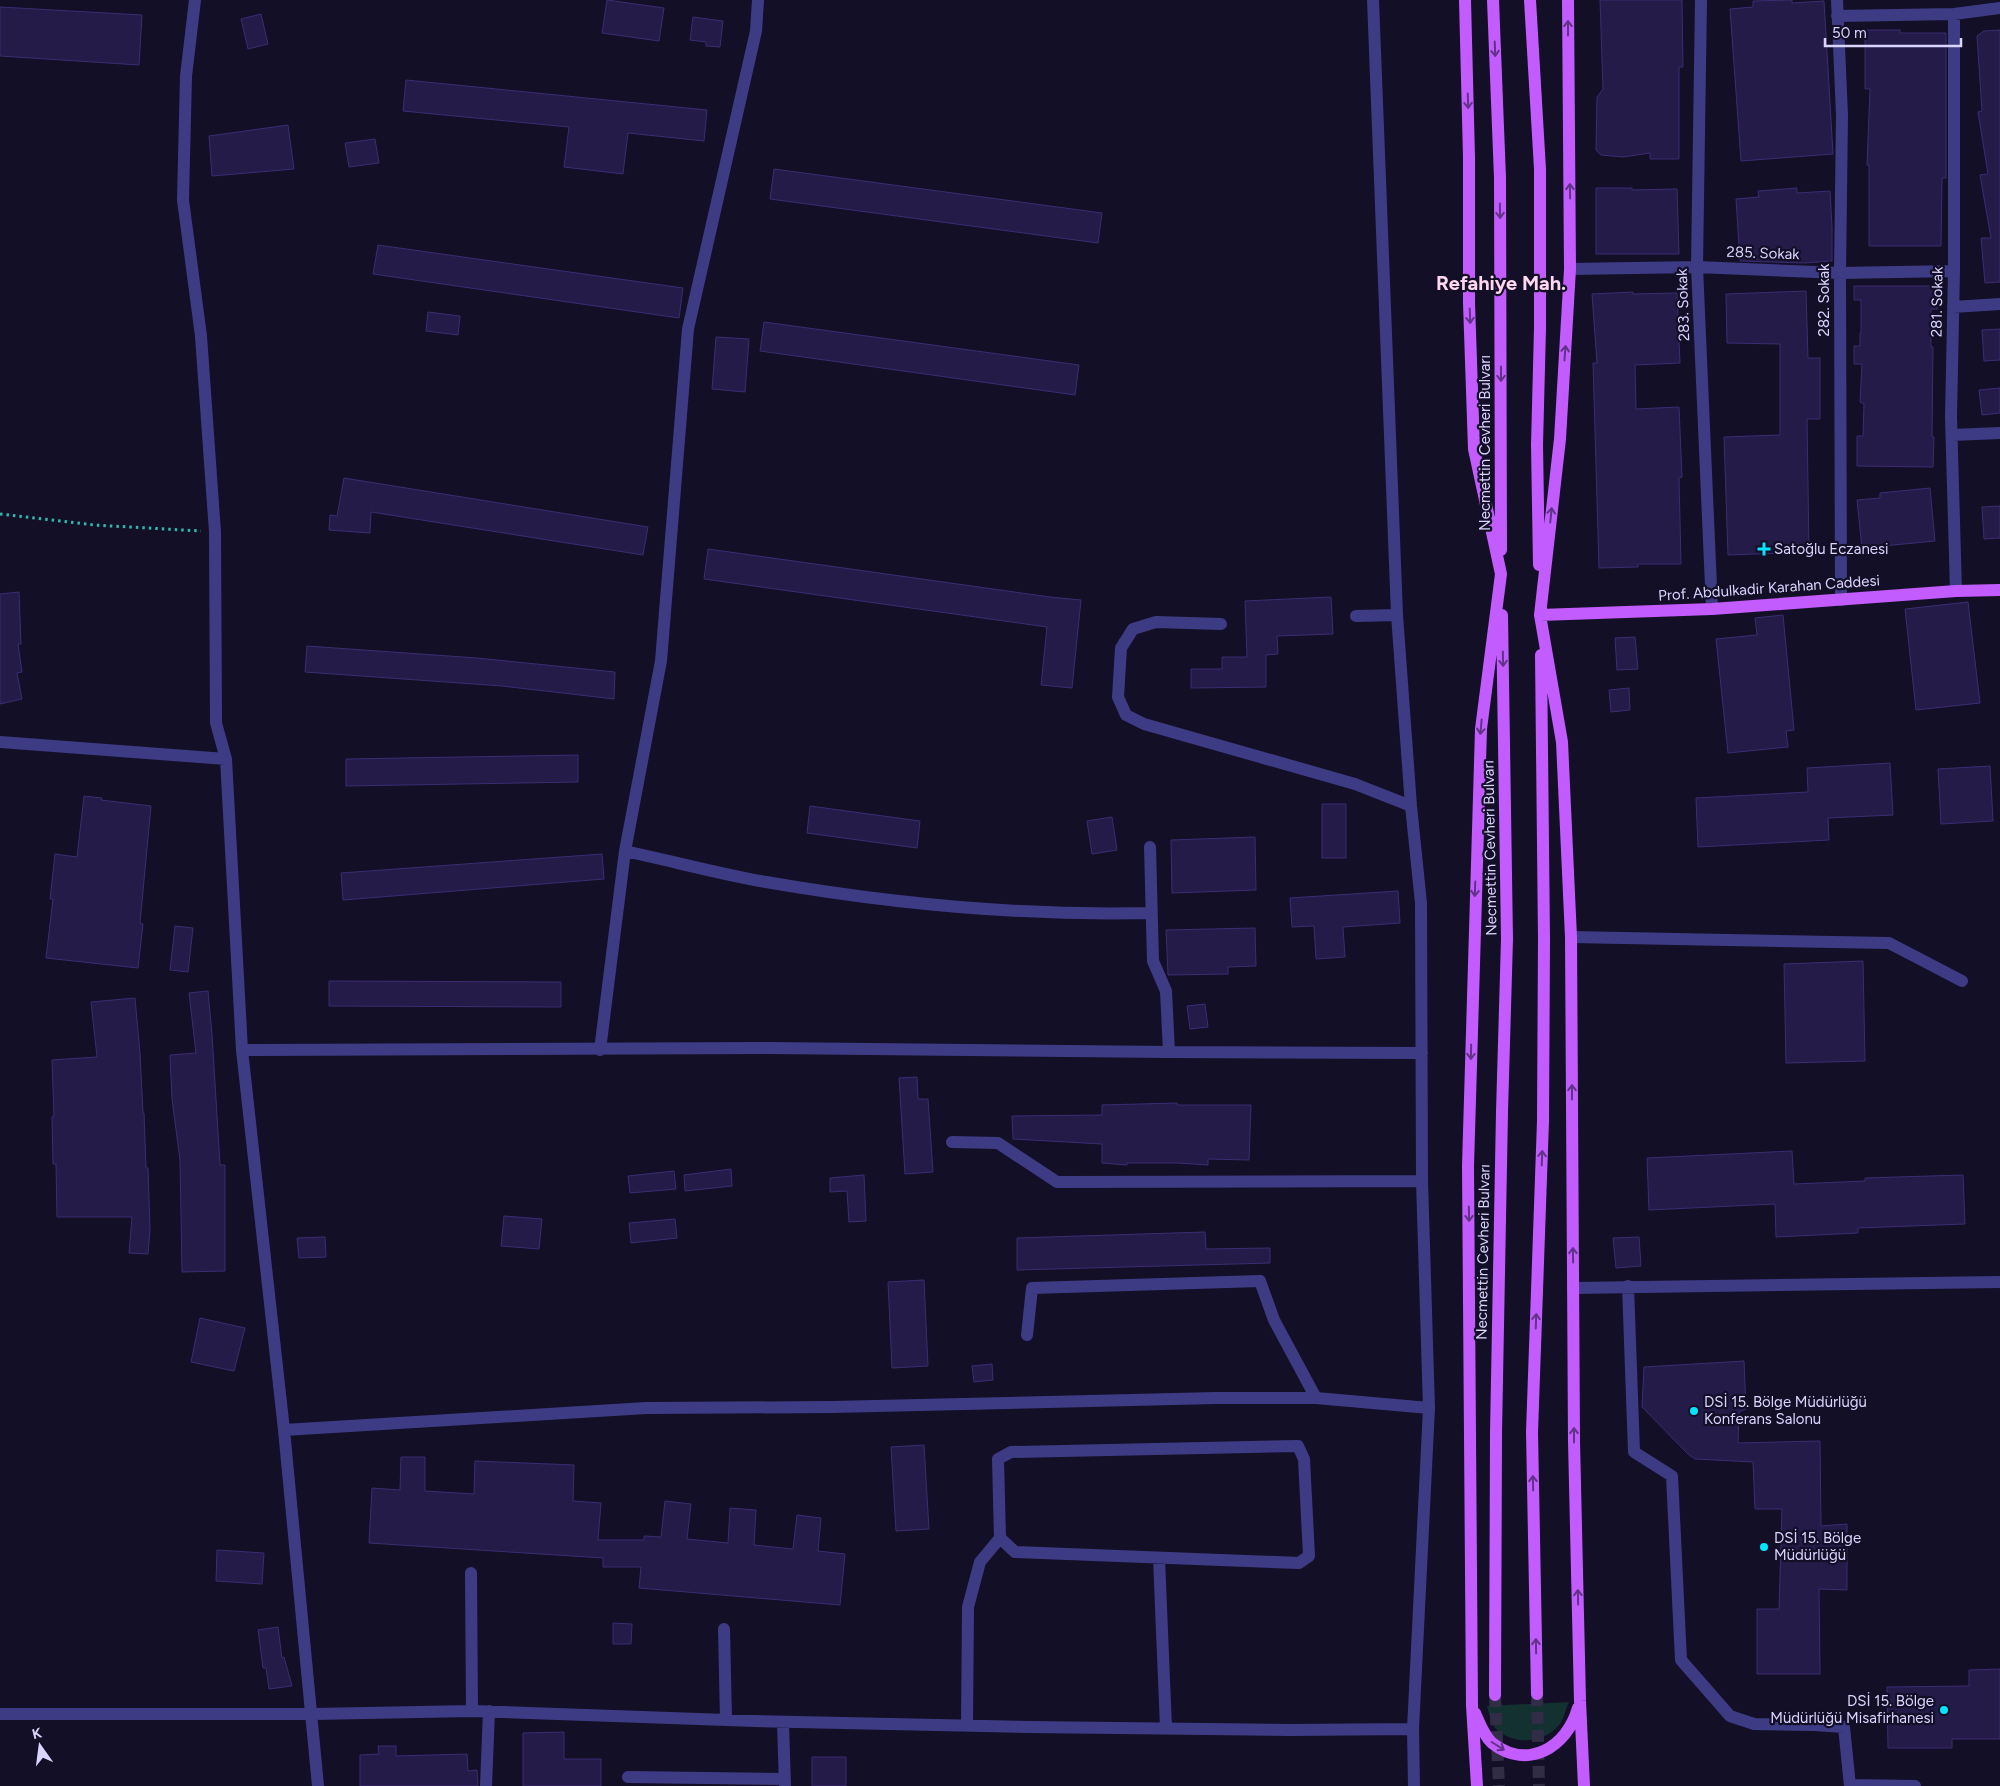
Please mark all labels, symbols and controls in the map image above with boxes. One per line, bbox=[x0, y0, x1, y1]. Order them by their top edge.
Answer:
scale bar bbox=[1825, 15, 1961, 47]
one-way arrow bbox=[1563, 20, 1573, 36]
text: 50 m bbox=[1832, 24, 1867, 42]
one-way arrow bbox=[1491, 40, 1500, 56]
one-way arrow bbox=[1463, 93, 1472, 109]
one-way arrow bbox=[1565, 183, 1575, 199]
one-way arrow bbox=[1496, 203, 1505, 219]
street label: 285. Sokak bbox=[1726, 243, 1801, 263]
street label: 282. Sokak bbox=[1815, 263, 1833, 336]
street label: 281. Sokak bbox=[1927, 266, 1947, 337]
street label: 283. Sokak bbox=[1673, 268, 1693, 342]
district label: Refahiye Mah. bbox=[1436, 271, 1566, 295]
one-way arrow bbox=[1465, 308, 1474, 324]
one-way arrow bbox=[1561, 345, 1570, 361]
street label: Necmettin Cevheri Bulvarı bbox=[1476, 355, 1494, 531]
one-way arrow bbox=[1496, 365, 1506, 381]
one-way arrow bbox=[1546, 507, 1556, 523]
place label: Satoğlu Eczanesi bbox=[1774, 540, 1888, 558]
marker: Satoğlu Eczanesi bbox=[1758, 543, 1770, 555]
street label: Prof. Abdulkadir Karahan Caddesi bbox=[1658, 571, 1880, 605]
one-way arrow bbox=[1498, 650, 1508, 666]
one-way arrow bbox=[1477, 719, 1486, 735]
street label: Necmettin Cevheri Bulvarı bbox=[1479, 760, 1501, 936]
one-way arrow bbox=[1471, 881, 1480, 897]
one-way arrow bbox=[1466, 1043, 1476, 1059]
one-way arrow bbox=[1567, 1085, 1577, 1101]
one-way arrow bbox=[1537, 1151, 1546, 1167]
street label: Necmettin Cevheri Bulvarı bbox=[1472, 1164, 1494, 1340]
one-way arrow bbox=[1464, 1206, 1474, 1222]
one-way arrow bbox=[1568, 1247, 1578, 1264]
one-way arrow bbox=[1531, 1313, 1541, 1330]
place label: DSİ 15. Bölge Müdürlüğü Konferans Salonu bbox=[1704, 1393, 1867, 1428]
marker: DSİ 15. Bölge Müdürlüğü Konferans Salonu bbox=[1688, 1405, 1700, 1417]
one-way arrow bbox=[1569, 1427, 1579, 1444]
one-way arrow bbox=[1529, 1476, 1538, 1492]
place label: DSİ 15. Bölge Müdürlüğü bbox=[1774, 1529, 1861, 1564]
marker: DSİ 15. Bölge Müdürlüğü bbox=[1758, 1541, 1770, 1553]
one-way arrow bbox=[1573, 1590, 1582, 1606]
one-way arrow bbox=[1531, 1638, 1541, 1654]
place label: DSİ 15. Bölge Müdürlüğü Misafirhanesi bbox=[1770, 1692, 1934, 1727]
marker: DSİ 15. Bölge Müdürlüğü Misafirhanesi bbox=[1938, 1704, 1950, 1716]
north arrow bbox=[15, 1721, 65, 1771]
text: K bbox=[30, 1724, 44, 1743]
one-way arrow bbox=[1490, 1741, 1504, 1751]

